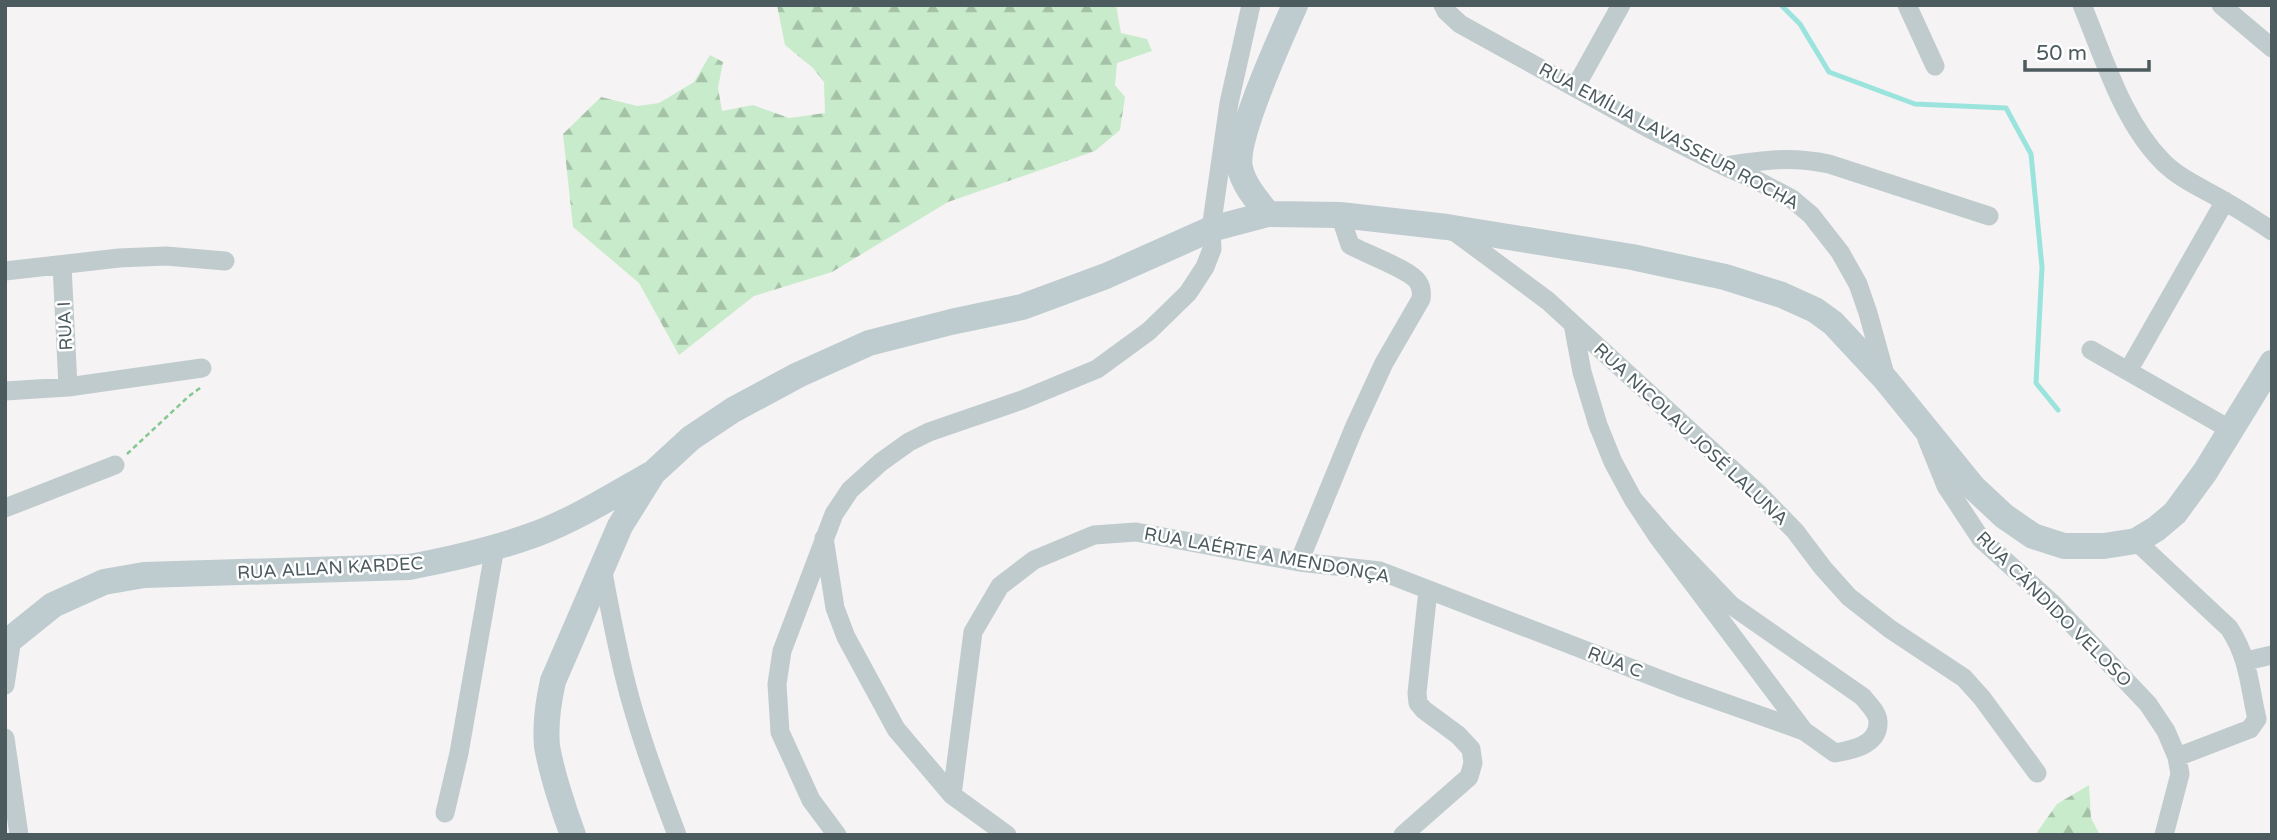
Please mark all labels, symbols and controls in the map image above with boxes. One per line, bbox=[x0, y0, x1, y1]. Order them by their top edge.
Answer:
scale bar bbox=[2025, 28, 2149, 72]
text: 50 m bbox=[2036, 41, 2087, 66]
street label: RUA EMÍLIA LAVASSEUR ROCHA bbox=[1535, 58, 1803, 214]
street label: RUA I bbox=[53, 301, 77, 351]
street label: RUA NICOLAU JOSÉ LALUNA bbox=[1589, 338, 1793, 530]
street label: RUA LAÉRTE A MENDONÇA bbox=[1142, 523, 1392, 587]
street label: RUA CÂNDIDO VELOSO bbox=[1972, 527, 2136, 691]
street label: RUA ALLAN KARDEC bbox=[237, 552, 423, 584]
street label: RUA C bbox=[1585, 642, 1645, 682]

